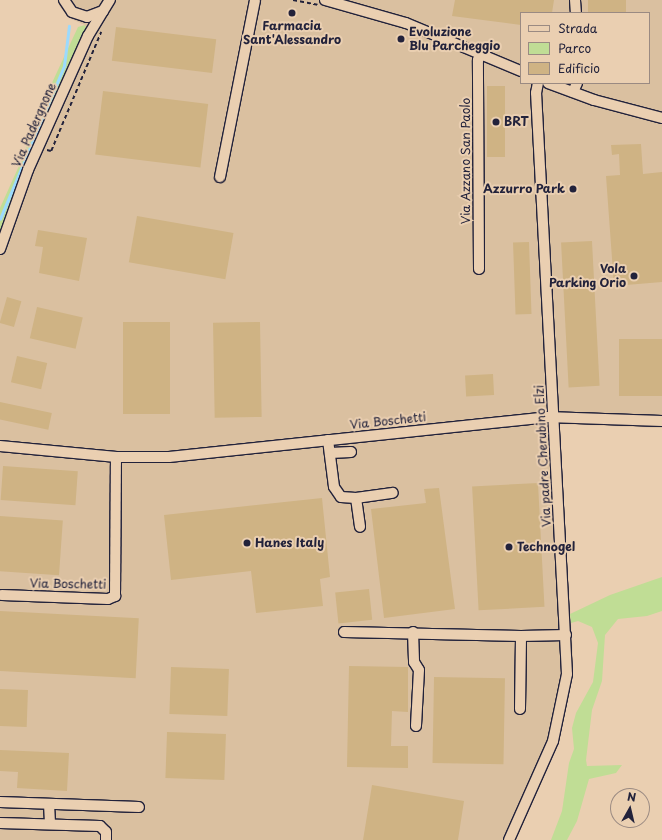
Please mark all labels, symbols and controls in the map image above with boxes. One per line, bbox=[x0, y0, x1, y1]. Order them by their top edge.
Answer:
marker: Farmacia Sant'Alessandro bbox=[287, 8, 297, 18]
legend bbox=[520, 12, 650, 84]
place label: Farmacia Sant'Alessandro bbox=[243, 19, 341, 47]
text: Strada bbox=[558, 19, 597, 37]
place label: Evoluzione Blu Parcheggio bbox=[409, 25, 500, 53]
marker: Evoluzione Blu Parcheggio bbox=[396, 34, 406, 44]
text: Parco bbox=[558, 39, 591, 57]
text: Edificio bbox=[558, 59, 600, 77]
street label: Via Padergnone bbox=[9, 81, 59, 169]
street label: Via Azzano San Paolo bbox=[459, 98, 473, 224]
place label: BRT bbox=[504, 115, 529, 129]
marker: BRT bbox=[491, 117, 501, 127]
place label: Azzurro Park bbox=[483, 182, 565, 196]
marker: Azzurro Park bbox=[568, 184, 578, 194]
place label: Vola Parking Orio bbox=[548, 262, 626, 290]
marker: Vola Parking Orio bbox=[629, 271, 639, 281]
street label: Via padre Cherubino Elzi bbox=[532, 384, 554, 528]
street label: Via Boschetti bbox=[349, 410, 427, 432]
place label: Hanes Italy bbox=[255, 536, 325, 550]
marker: Hanes Italy bbox=[242, 538, 252, 548]
place label: Technogel bbox=[517, 540, 575, 554]
marker: Technogel bbox=[504, 542, 514, 552]
street label: Via Boschetti bbox=[30, 576, 106, 592]
north arrow bbox=[610, 788, 650, 828]
text: N bbox=[626, 788, 637, 806]

